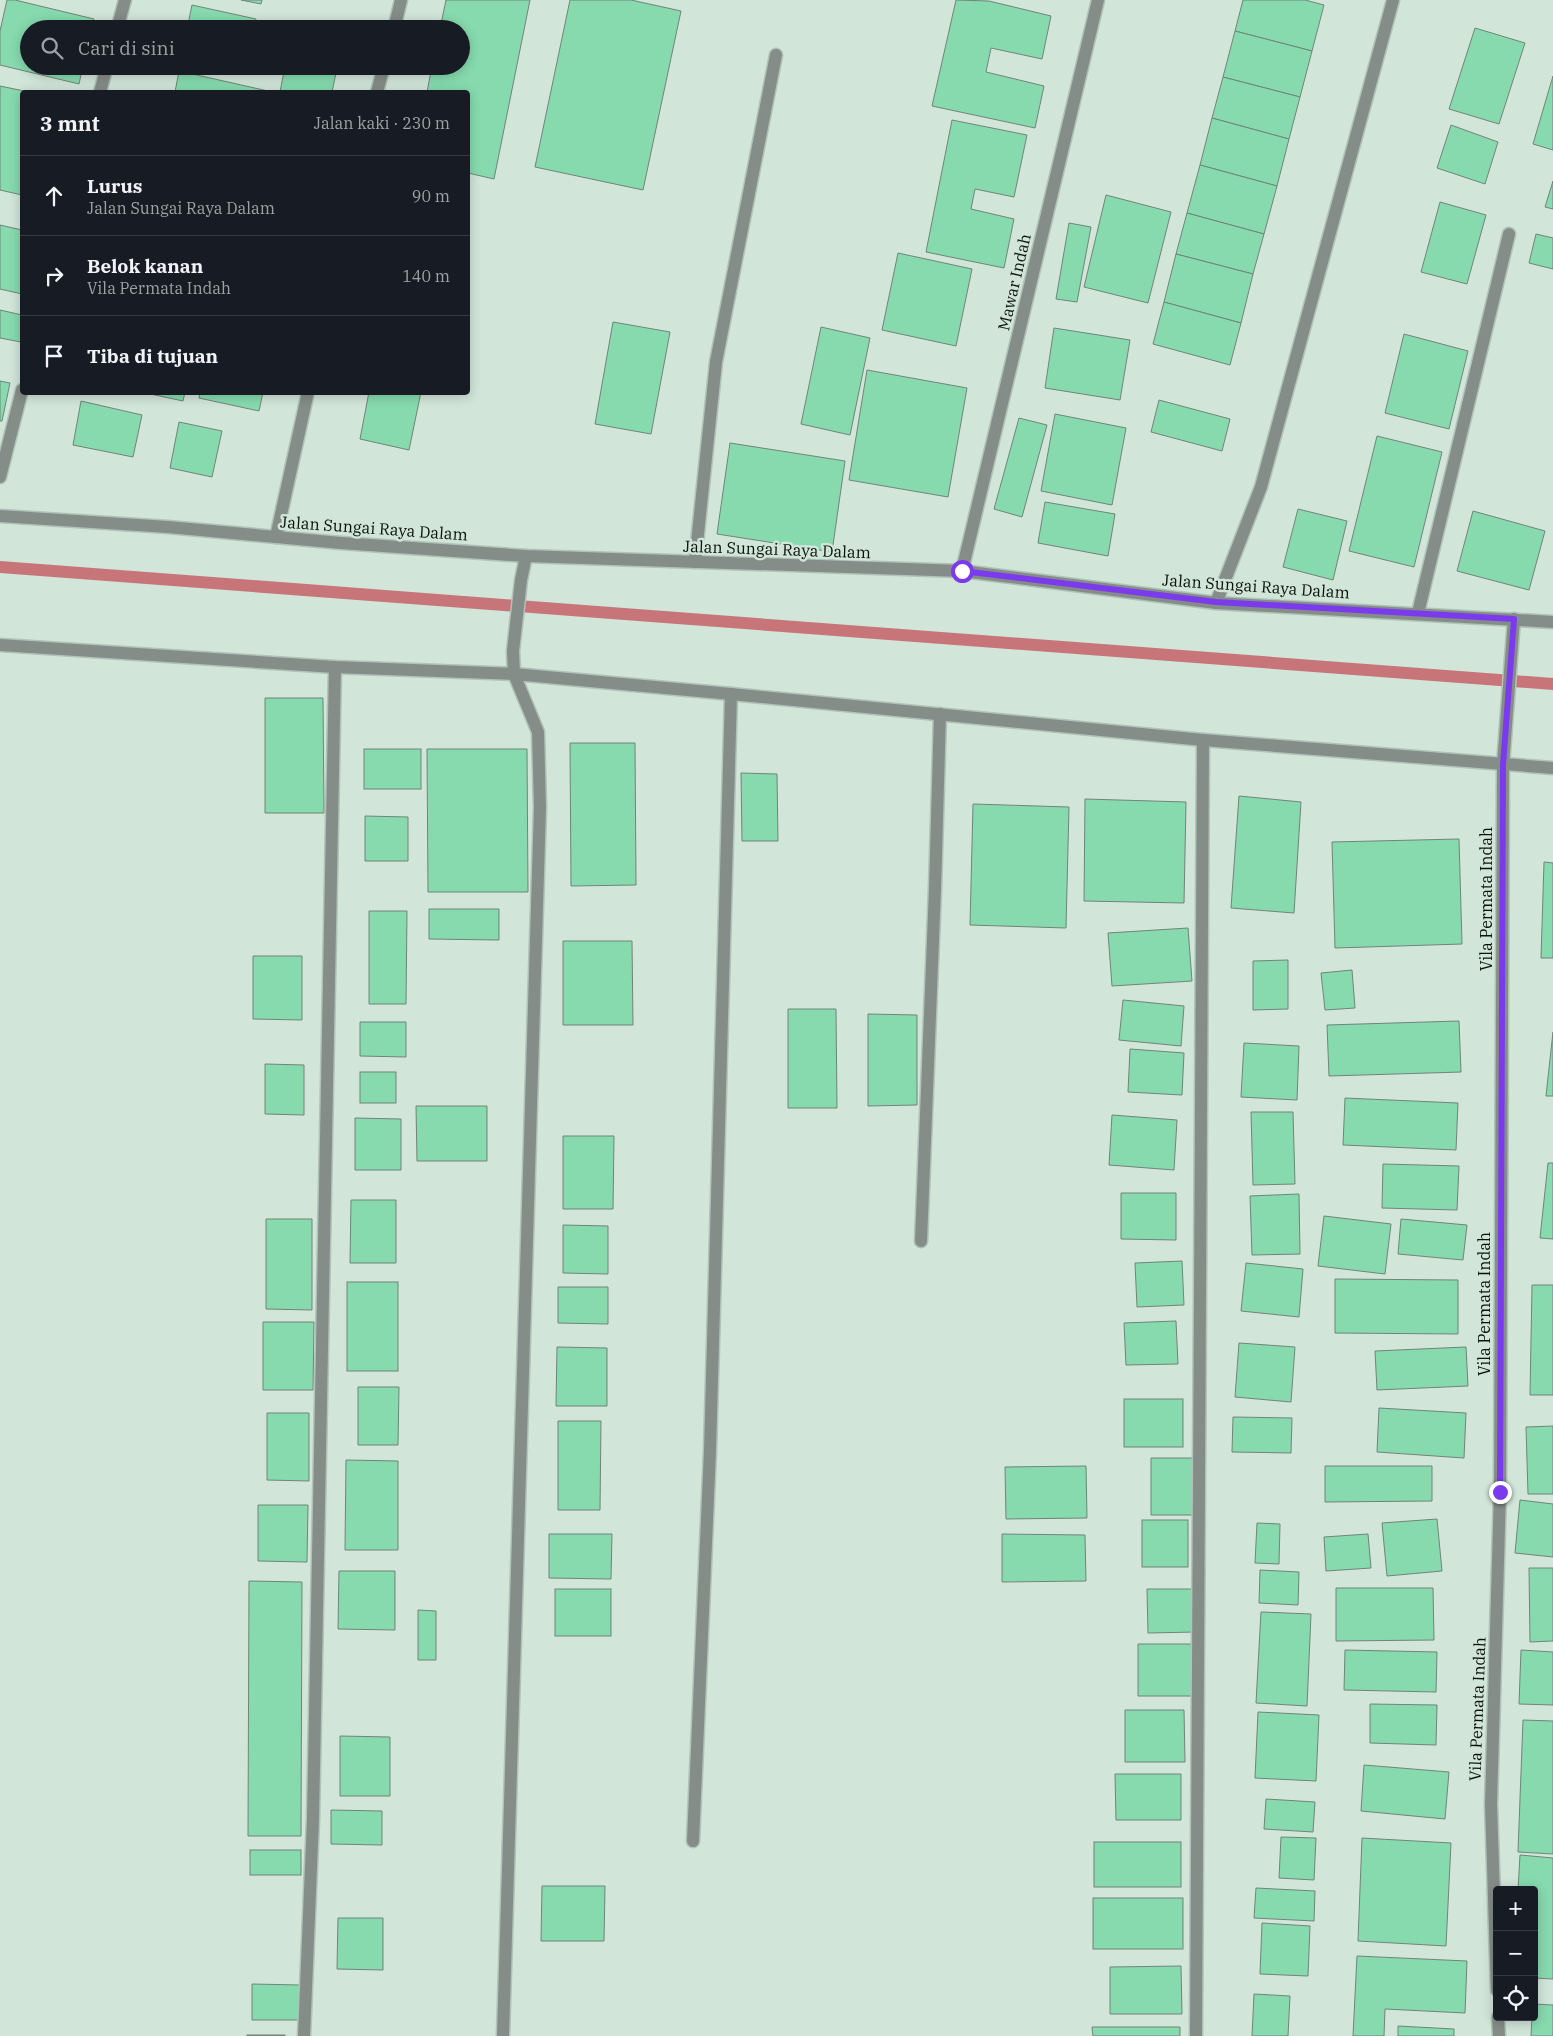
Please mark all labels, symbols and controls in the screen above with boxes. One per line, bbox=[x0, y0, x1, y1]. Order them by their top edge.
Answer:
search box bbox=[20, 20, 470, 75]
icon: search bbox=[38, 34, 66, 62]
text: Cari di sini bbox=[78, 36, 175, 60]
text: 3 mnt bbox=[40, 109, 100, 137]
text: Jalan kaki · 230 m bbox=[314, 113, 450, 133]
text: Lurus bbox=[87, 174, 142, 198]
icon: ahead bbox=[40, 182, 68, 210]
text: 90 m bbox=[412, 186, 450, 206]
text: Jalan Sungai Raya Dalam bbox=[87, 198, 275, 218]
street label: Mawar Indah bbox=[993, 232, 1035, 332]
text: Belok kanan bbox=[87, 254, 203, 278]
icon: right bbox=[40, 262, 68, 290]
text: 140 m bbox=[402, 266, 450, 286]
text: Vila Permata Indah bbox=[87, 278, 231, 298]
icon: arrive bbox=[40, 342, 68, 370]
text: Tiba di tujuan bbox=[87, 344, 218, 368]
street label: Jalan Sungai Raya Dalam bbox=[280, 511, 468, 545]
street label: Jalan Sungai Raya Dalam bbox=[683, 536, 871, 562]
route start bbox=[951, 560, 974, 583]
street label: Jalan Sungai Raya Dalam bbox=[1162, 569, 1350, 603]
street label: Vila Permata Indah bbox=[1476, 827, 1496, 971]
street label: Vila Permata Indah bbox=[1474, 1232, 1494, 1376]
route end bbox=[1489, 1481, 1512, 1504]
street label: Vila Permata Indah bbox=[1464, 1637, 1490, 1781]
map controls bbox=[1493, 1886, 1538, 2021]
button: + bbox=[1493, 1886, 1538, 1931]
button: − bbox=[1493, 1931, 1538, 1976]
button: locate bbox=[1493, 1976, 1538, 2021]

